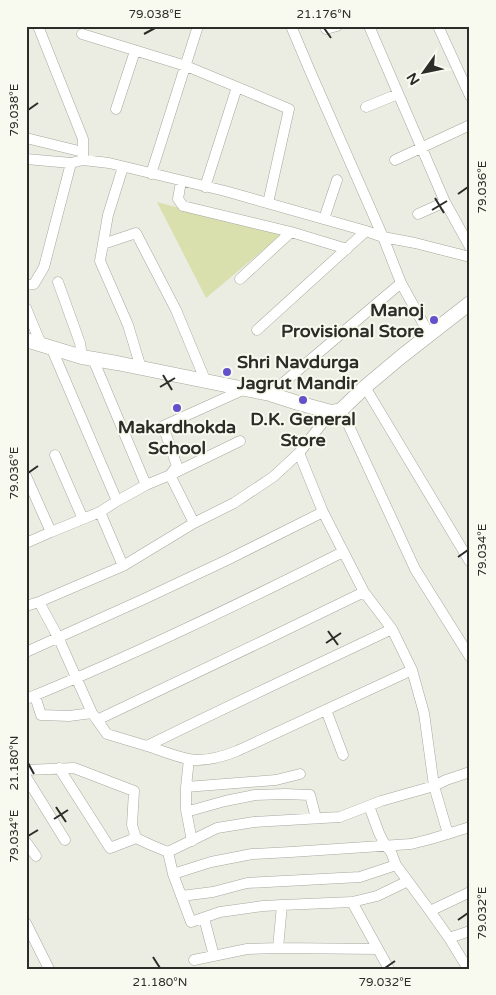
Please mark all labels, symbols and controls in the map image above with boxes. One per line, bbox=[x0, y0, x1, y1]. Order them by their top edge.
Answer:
text: 79.038°E bbox=[129, 7, 182, 21]
text: 21.176°N bbox=[297, 7, 351, 21]
north arrow bbox=[398, 48, 448, 98]
text: N bbox=[403, 69, 424, 88]
text: 79.038°E bbox=[7, 83, 21, 137]
text: 79.036°E bbox=[475, 160, 489, 213]
place label: Manoj Provisional Store bbox=[281, 299, 424, 342]
marker: Manoj Provisional Store bbox=[428, 314, 440, 326]
place label: Shri Navdurga Jagrut Mandir bbox=[236, 351, 359, 394]
marker: Shri Navdurga Jagrut Mandir bbox=[221, 366, 233, 378]
marker: D.K. General Store bbox=[297, 394, 309, 406]
marker: Makardhokda School bbox=[171, 402, 183, 414]
place label: D.K. General Store bbox=[250, 408, 356, 451]
place label: Makardhokda School bbox=[118, 416, 236, 459]
text: 79.036°E bbox=[7, 446, 21, 499]
text: 79.034°E bbox=[475, 523, 489, 577]
text: 21.180°N bbox=[7, 736, 21, 790]
text: 79.034°E bbox=[7, 809, 21, 863]
text: 79.032°E bbox=[475, 886, 489, 940]
text: 21.180°N bbox=[133, 975, 187, 989]
text: 79.032°E bbox=[359, 975, 412, 989]

